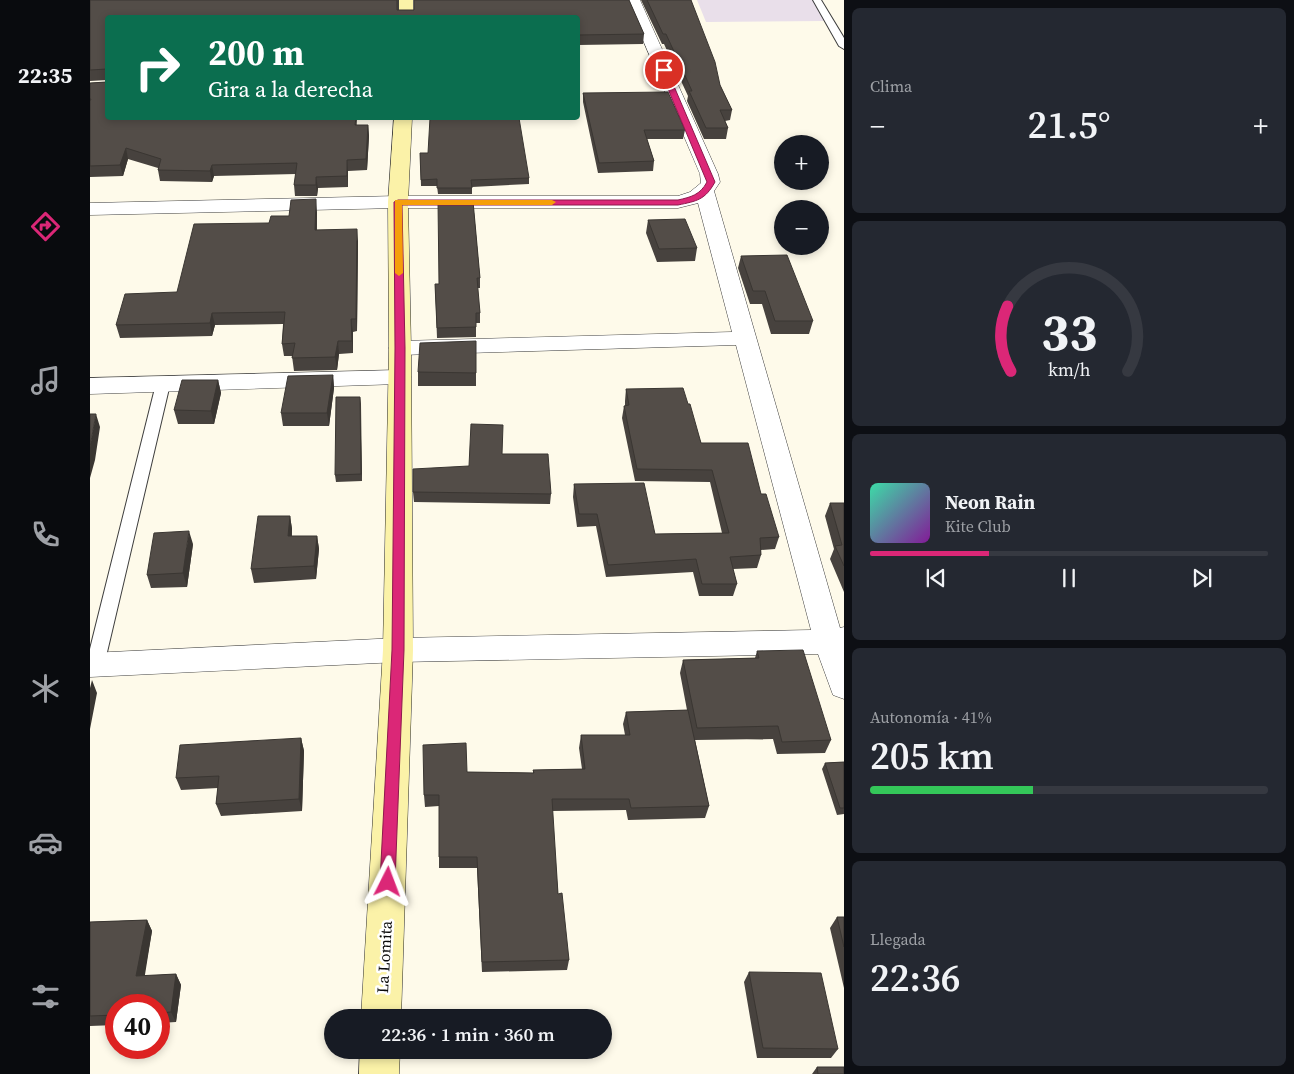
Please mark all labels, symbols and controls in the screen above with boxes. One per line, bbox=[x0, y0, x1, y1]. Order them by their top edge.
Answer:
text: 200 m bbox=[208, 29, 304, 77]
icon: right bbox=[125, 35, 190, 100]
pin bbox=[643, 49, 685, 91]
icon: arrive bbox=[650, 56, 678, 84]
text: 22:35 bbox=[18, 60, 72, 90]
text: Gira a la derecha bbox=[208, 74, 373, 104]
text: Clima bbox=[870, 75, 912, 97]
text: 21.5° bbox=[1027, 99, 1111, 151]
text: − bbox=[870, 107, 885, 145]
text: + bbox=[1253, 107, 1268, 145]
map controls bbox=[774, 135, 829, 255]
button: + bbox=[774, 135, 829, 190]
button: − bbox=[774, 200, 829, 255]
icon: directions bbox=[28, 209, 63, 244]
text: 33 bbox=[1041, 296, 1097, 367]
text: km/h bbox=[1048, 357, 1091, 382]
icon: music bbox=[28, 363, 63, 398]
text: Neon Rain bbox=[945, 489, 1035, 515]
text: Kite Club bbox=[945, 515, 1011, 537]
icon: phone bbox=[28, 517, 63, 552]
icon: previous bbox=[922, 564, 950, 592]
icon: pause bbox=[1055, 564, 1083, 592]
icon: next bbox=[1188, 564, 1216, 592]
icon: climate bbox=[28, 671, 63, 706]
text: Autonomía · 41% bbox=[870, 706, 992, 728]
text: 205 km bbox=[870, 730, 994, 782]
icon: car bbox=[28, 825, 63, 860]
position arrow bbox=[361, 855, 413, 907]
street label: La Lomita bbox=[371, 919, 397, 994]
text: Llegada bbox=[870, 928, 926, 950]
text: 22:36 bbox=[870, 952, 960, 1004]
icon: filters bbox=[28, 979, 63, 1014]
speed limit sign: 40 bbox=[105, 994, 170, 1059]
text: 22:36 · 1 min · 360 m bbox=[381, 1021, 555, 1047]

